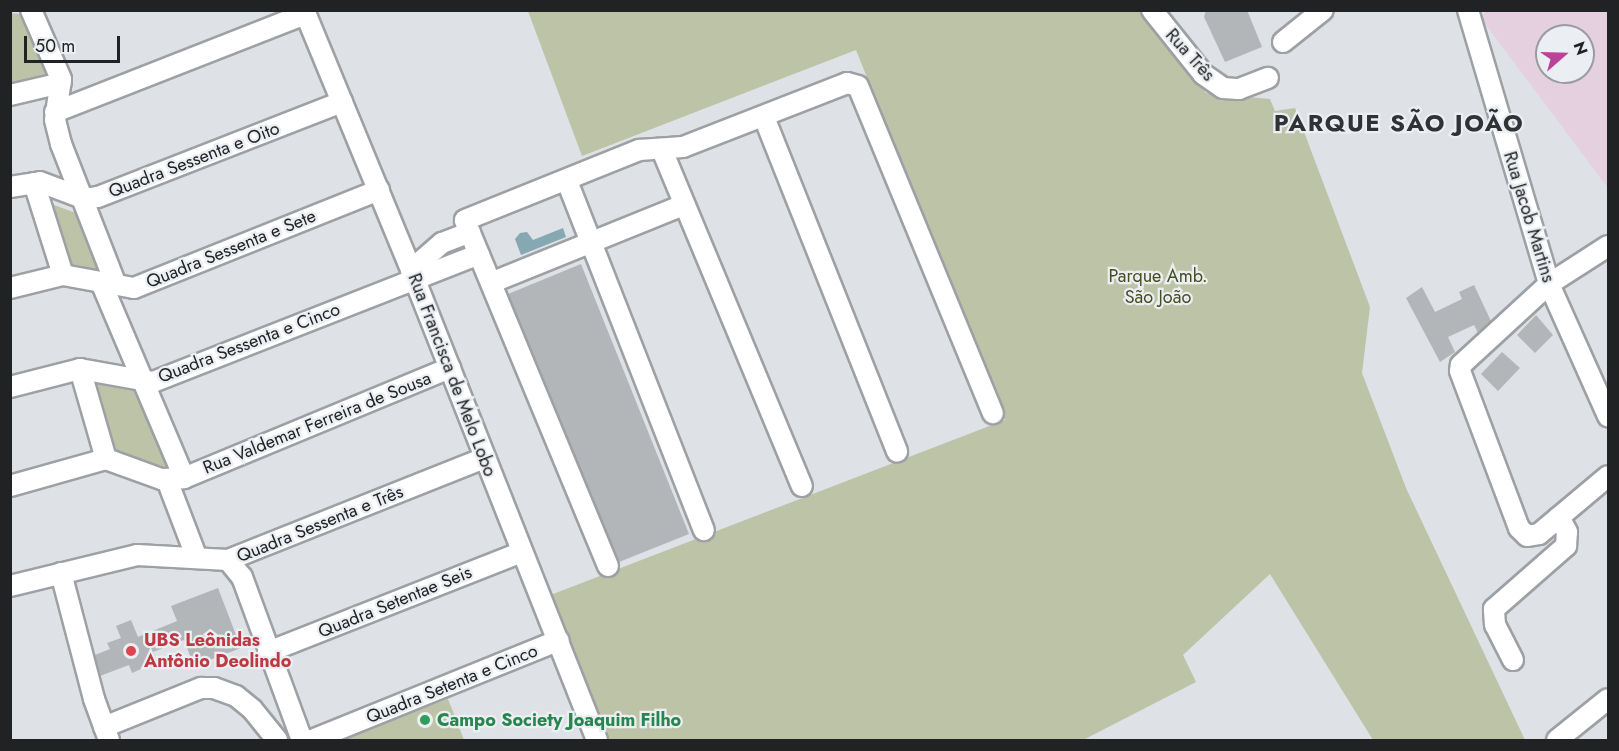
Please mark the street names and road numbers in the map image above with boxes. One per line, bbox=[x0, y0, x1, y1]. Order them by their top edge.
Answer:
street label: Rua Três bbox=[1161, 24, 1219, 86]
street label: Quadra Sessenta e Oito bbox=[106, 117, 282, 203]
street label: Rua Jacob Martins bbox=[1499, 149, 1559, 285]
street label: Quadra Sessenta e Sete bbox=[143, 205, 319, 293]
street label: Rua Francisca de Melo Lobo bbox=[403, 270, 501, 480]
street label: Quadra Sessenta e Cinco bbox=[155, 298, 343, 388]
street label: Rua Valdemar Ferreira de Sousa bbox=[200, 367, 434, 479]
street label: Quadra Sessenta e Três bbox=[234, 481, 406, 567]
street label: Quadra Setentae Seis bbox=[315, 561, 475, 643]
street label: Quadra Setenta e Cinco bbox=[363, 640, 541, 728]

